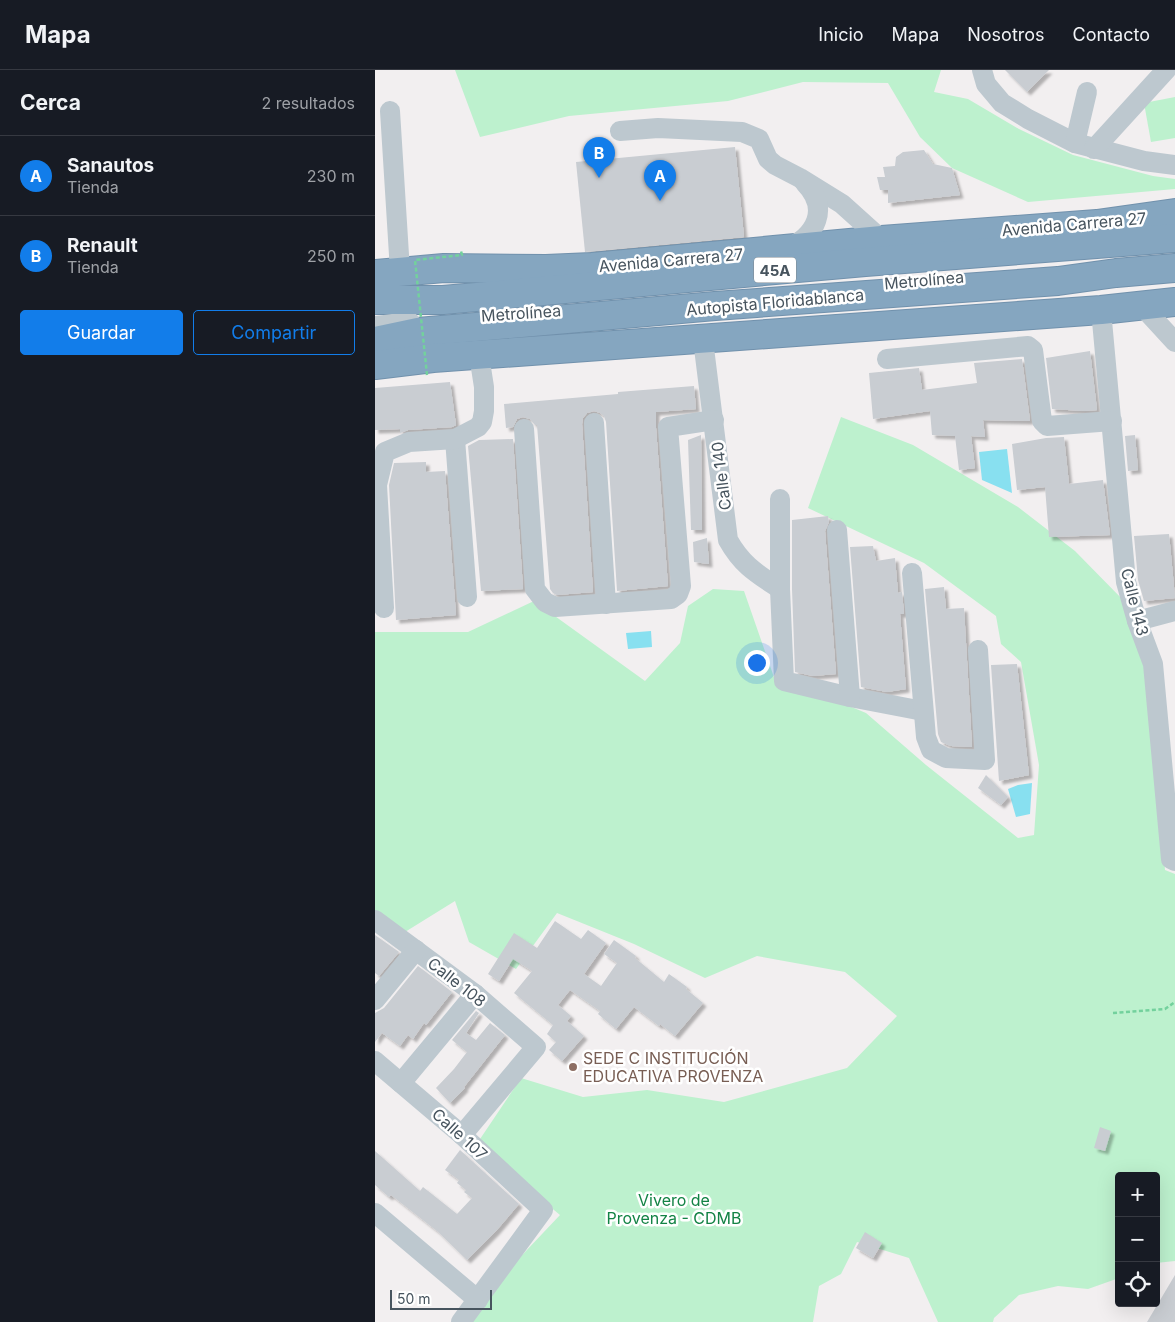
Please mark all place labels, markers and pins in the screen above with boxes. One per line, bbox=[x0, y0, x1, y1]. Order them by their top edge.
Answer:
pin: B bbox=[583, 137, 615, 178]
pin: A bbox=[644, 160, 676, 201]
place label: SEDE C INSTITUCIÓN EDUCATIVA PROVENZA bbox=[583, 1048, 763, 1086]
marker: SEDE C INSTITUCIÓN EDUCATIVA PROVENZA bbox=[567, 1061, 579, 1073]

